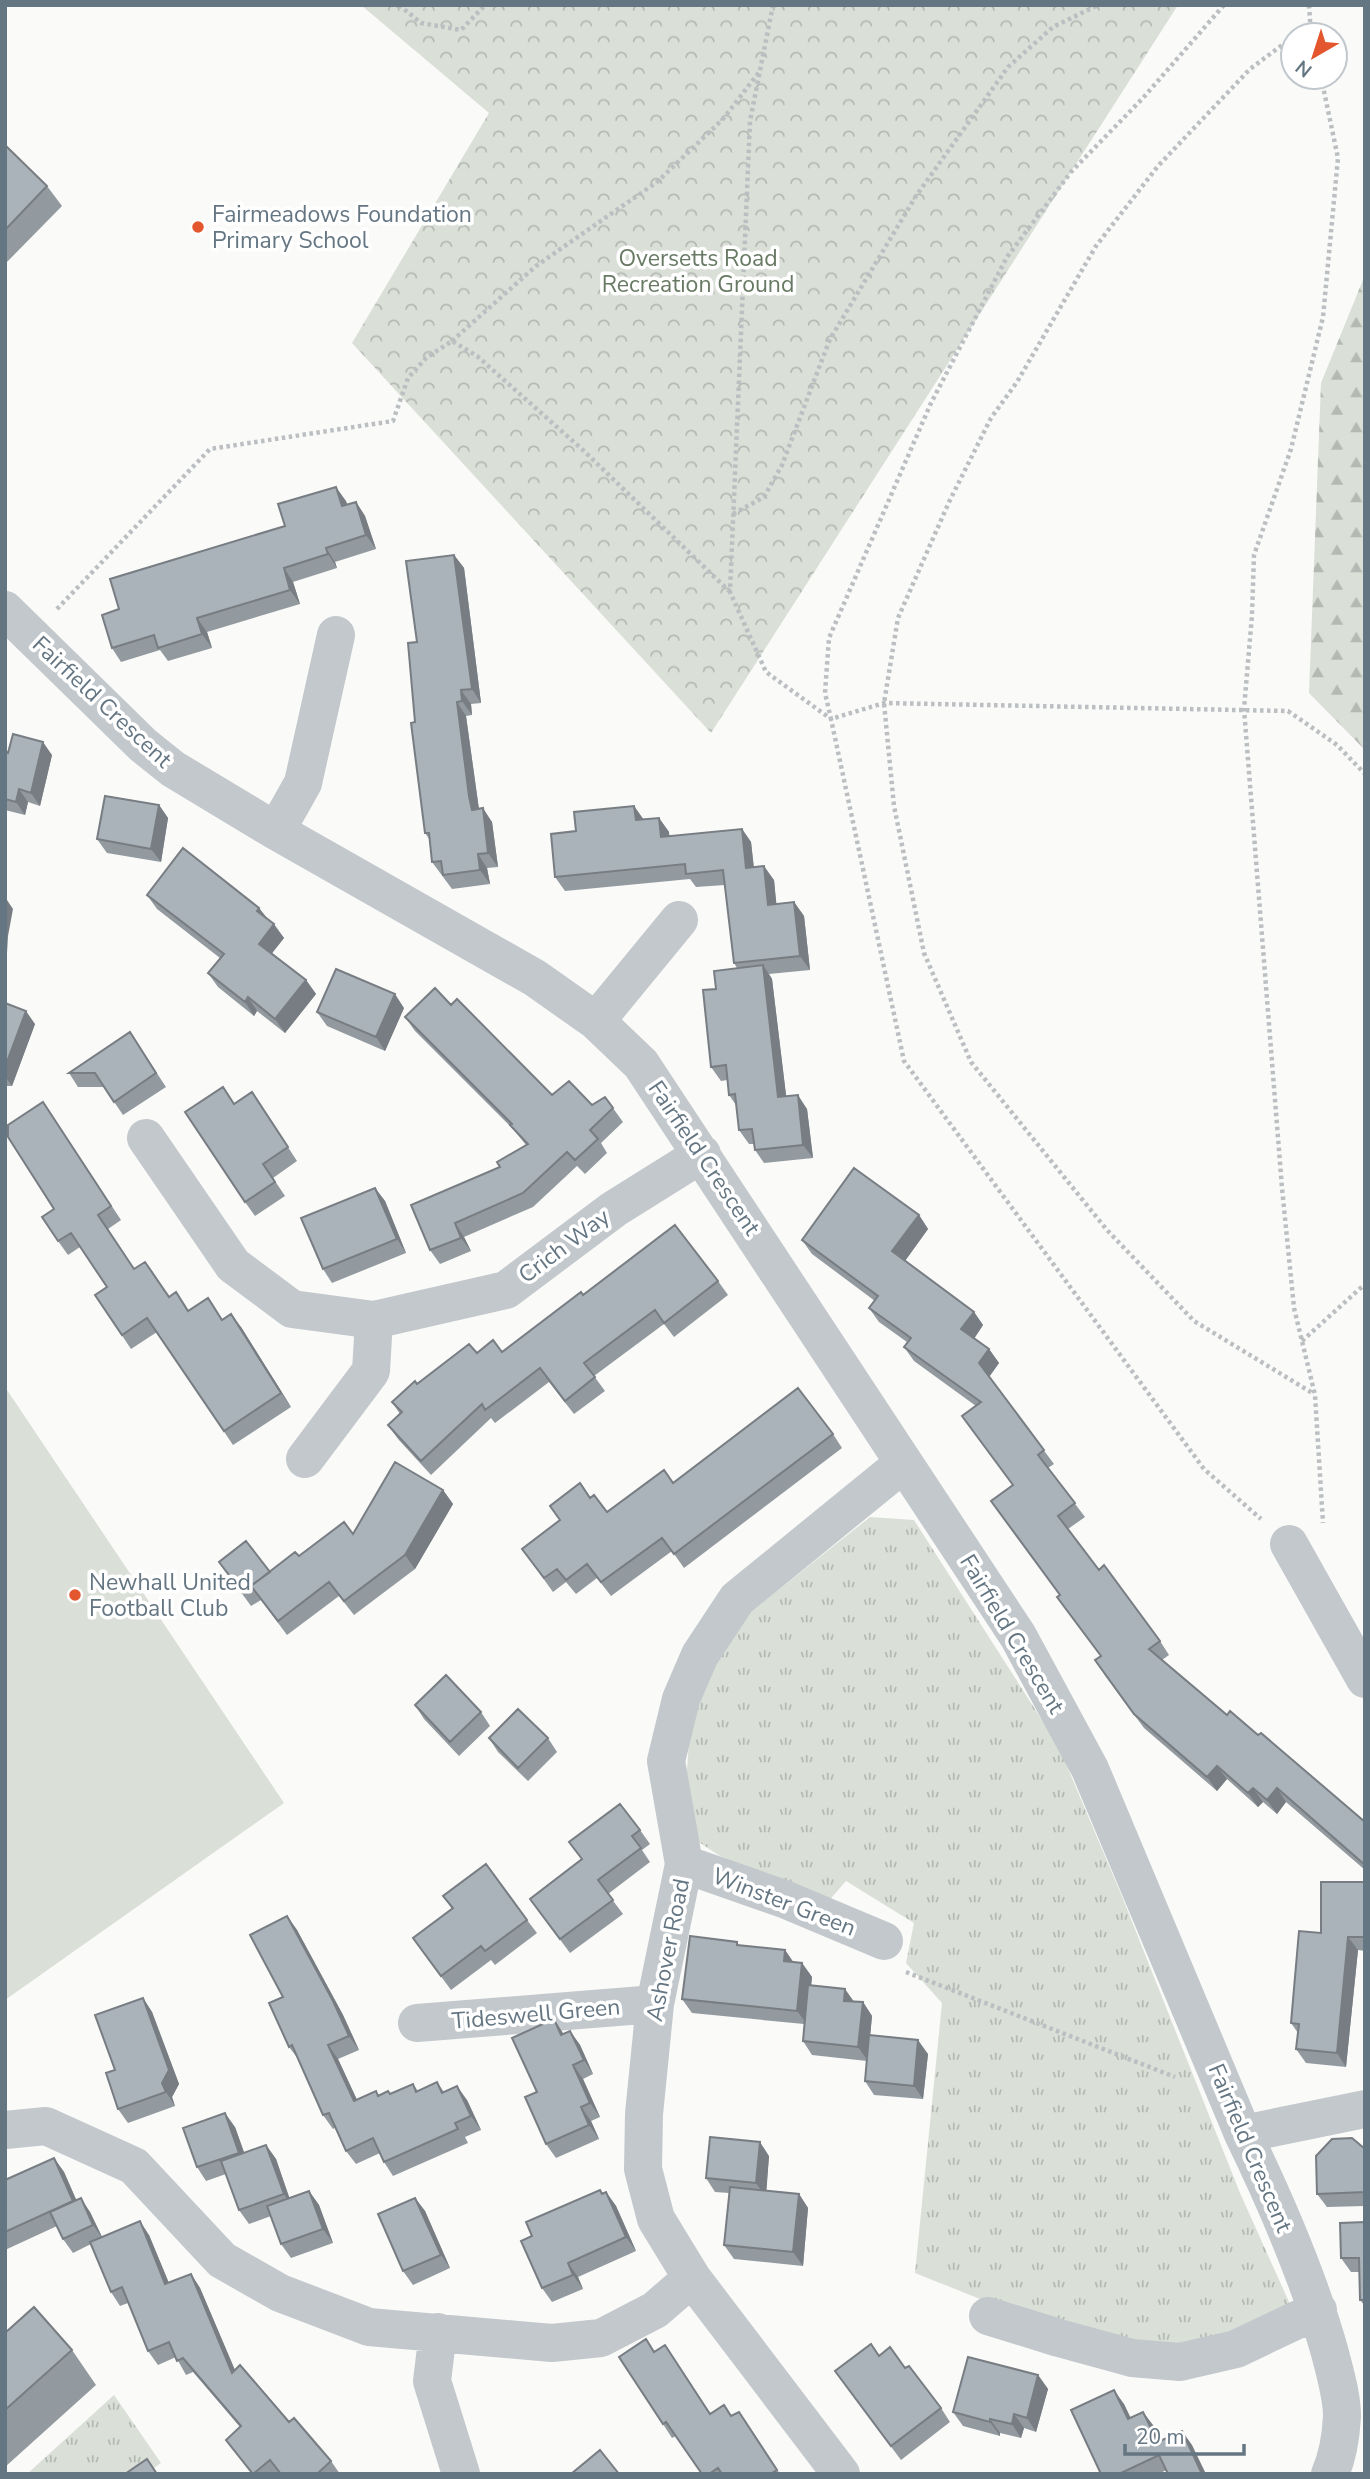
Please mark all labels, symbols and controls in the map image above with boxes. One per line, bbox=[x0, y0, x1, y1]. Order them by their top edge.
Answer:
north arrow bbox=[1279, 21, 1349, 91]
text: N bbox=[1290, 54, 1318, 83]
place label: Fairmeadows Foundation Primary School bbox=[212, 199, 472, 256]
marker: Fairmeadows Foundation Primary School bbox=[190, 219, 206, 235]
park label: Oversetts Road Recreation Ground bbox=[602, 243, 794, 300]
street label: Fairfield Crescent bbox=[26, 629, 179, 775]
street label: Fairfield Crescent bbox=[641, 1075, 768, 1242]
street label: Crich Way bbox=[512, 1201, 616, 1290]
street label: Fairfield Crescent bbox=[952, 1549, 1072, 1720]
place label: Newhall United Football Club bbox=[89, 1567, 251, 1624]
marker: Newhall United Football Club bbox=[67, 1587, 83, 1603]
street label: Winster Green bbox=[708, 1860, 860, 1944]
street label: Ashover Road bbox=[639, 1876, 697, 2024]
street label: Tideswell Green bbox=[451, 1991, 621, 2037]
street label: Fairfield Crescent bbox=[1201, 2059, 1300, 2238]
scale bar bbox=[1125, 2412, 1244, 2456]
text: 20 m bbox=[1136, 2423, 1185, 2451]

